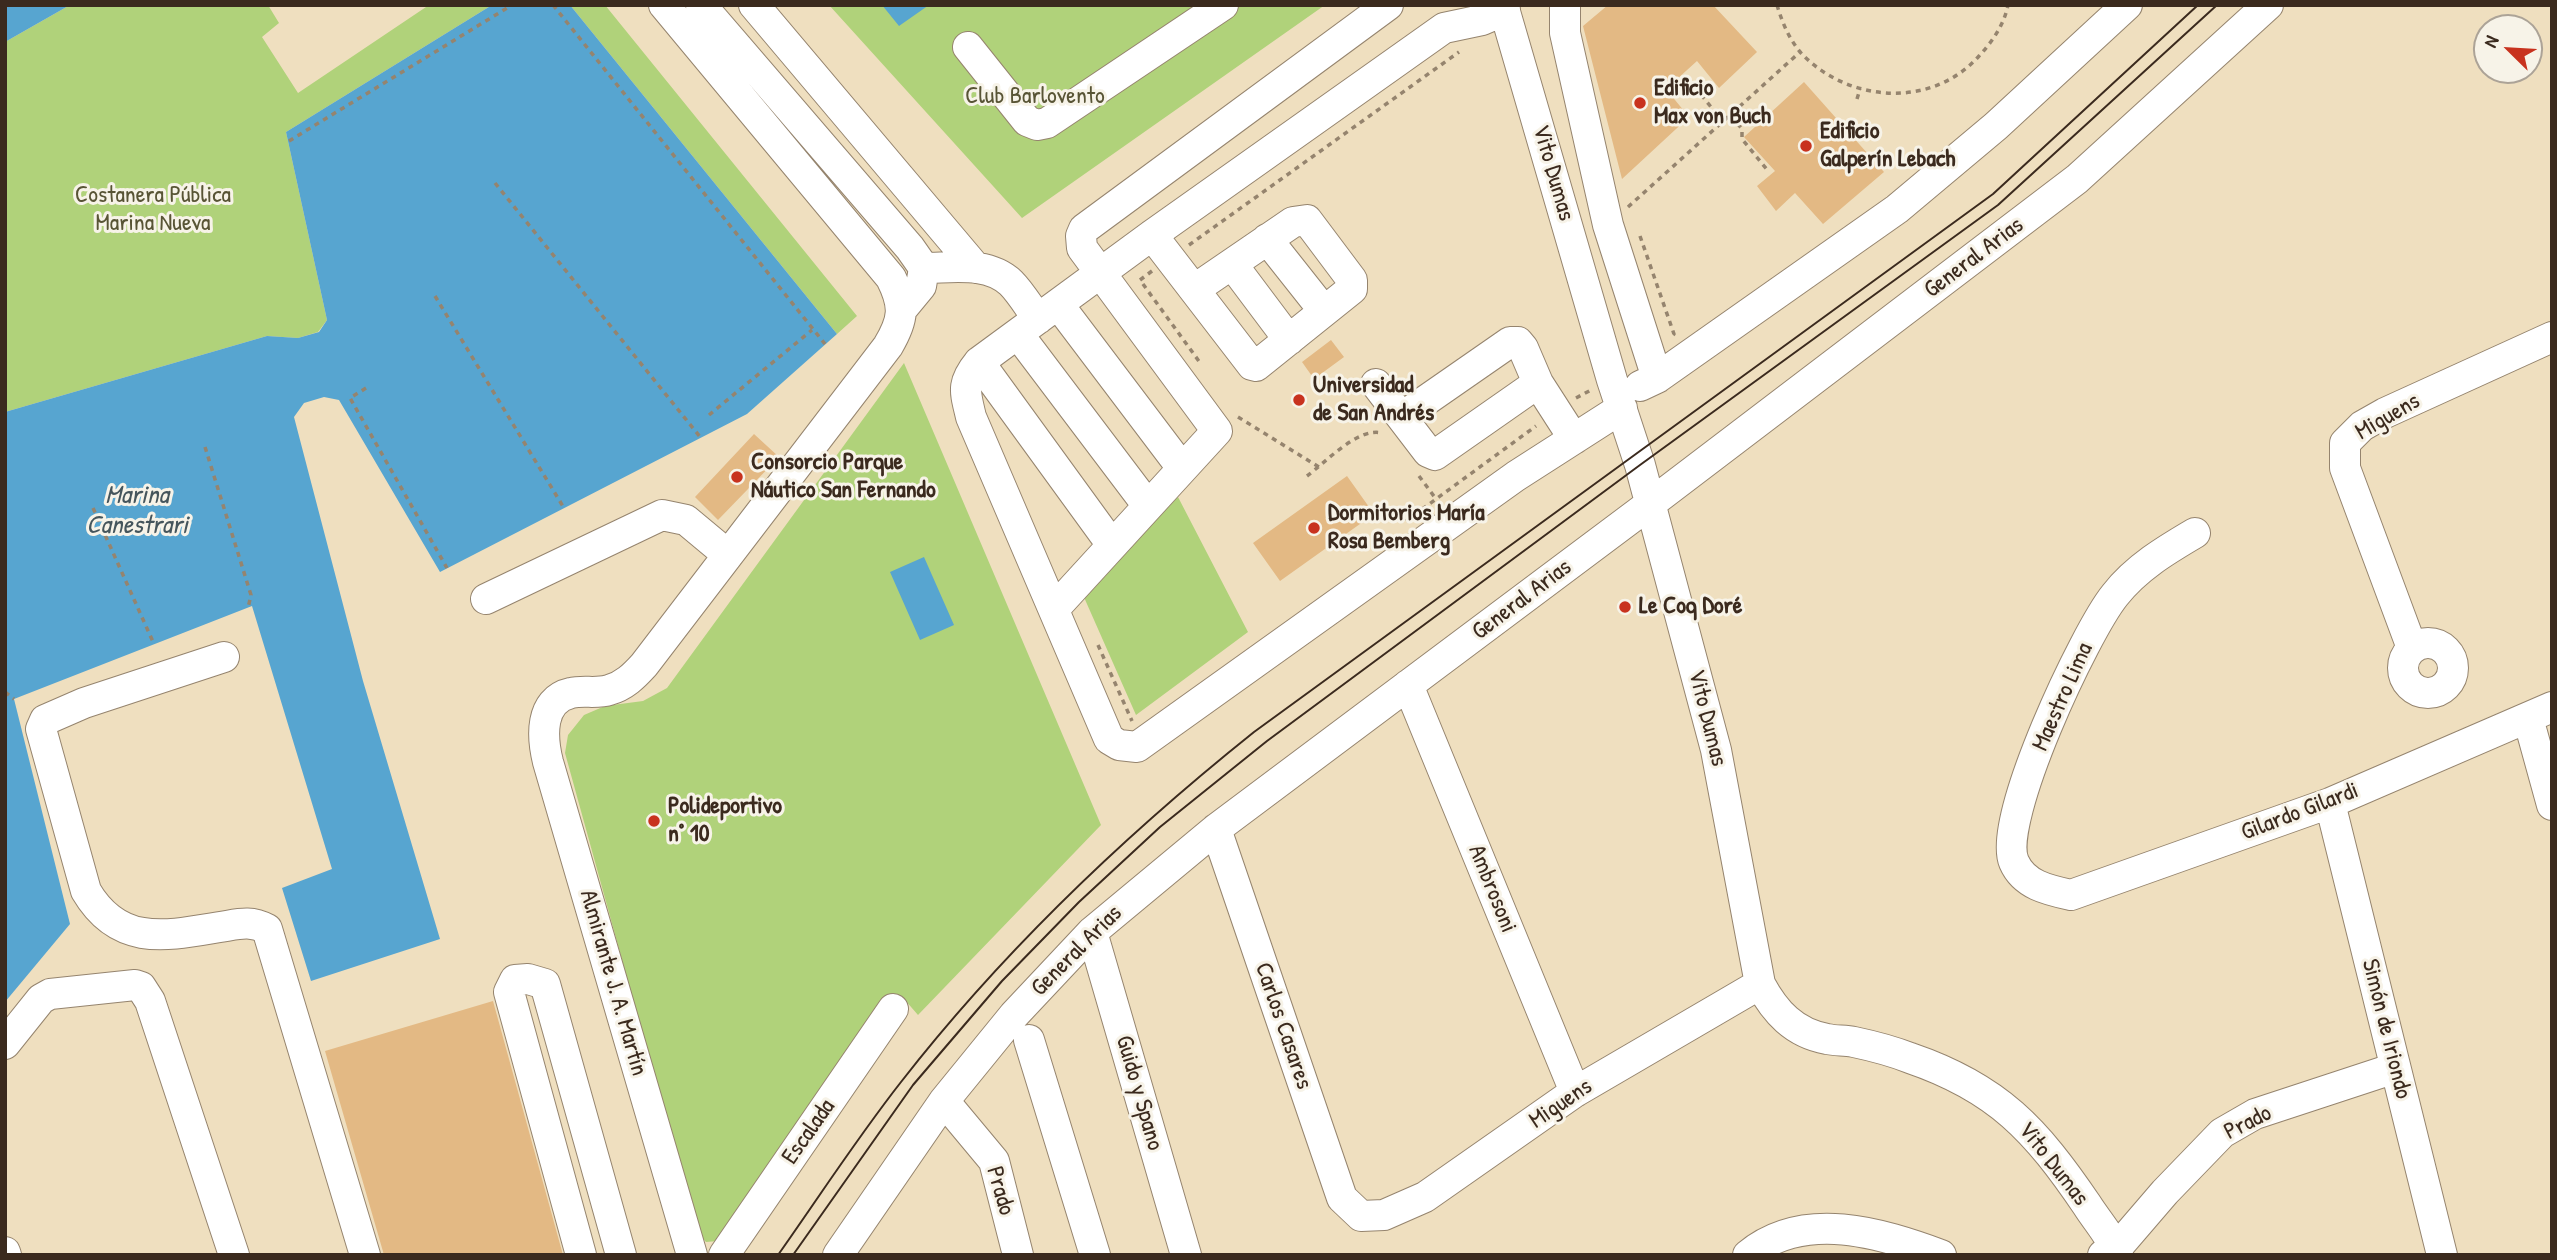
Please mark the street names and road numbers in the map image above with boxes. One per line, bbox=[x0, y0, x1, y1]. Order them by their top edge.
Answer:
street label: Vito Dumas bbox=[1526, 122, 1580, 224]
street label: General Arias bbox=[1919, 211, 2029, 305]
street label: Miguens bbox=[2351, 387, 2425, 447]
street label: General Arias bbox=[1467, 553, 1577, 647]
street label: Maestro Lima bbox=[2026, 639, 2100, 755]
street label: Vito Dumas bbox=[1681, 667, 1733, 769]
street label: Gilardo Gilardi bbox=[2237, 776, 2363, 848]
street label: Ambrosoni bbox=[1461, 841, 1523, 937]
street label: Almirante J. A. Martín bbox=[573, 887, 653, 1079]
street label: General Arias bbox=[1025, 899, 1129, 1003]
street label: Simón de Iriondo bbox=[2355, 956, 2417, 1102]
street label: Carlos Casares bbox=[1248, 959, 1318, 1093]
street label: Guido y Spano bbox=[1109, 1032, 1169, 1154]
street label: Miguens bbox=[1524, 1073, 1598, 1135]
street label: Escalada bbox=[776, 1094, 842, 1170]
street label: Prado bbox=[2220, 1099, 2276, 1147]
street label: Vito Dumas bbox=[2011, 1116, 2095, 1212]
street label: Prado bbox=[979, 1163, 1021, 1219]

